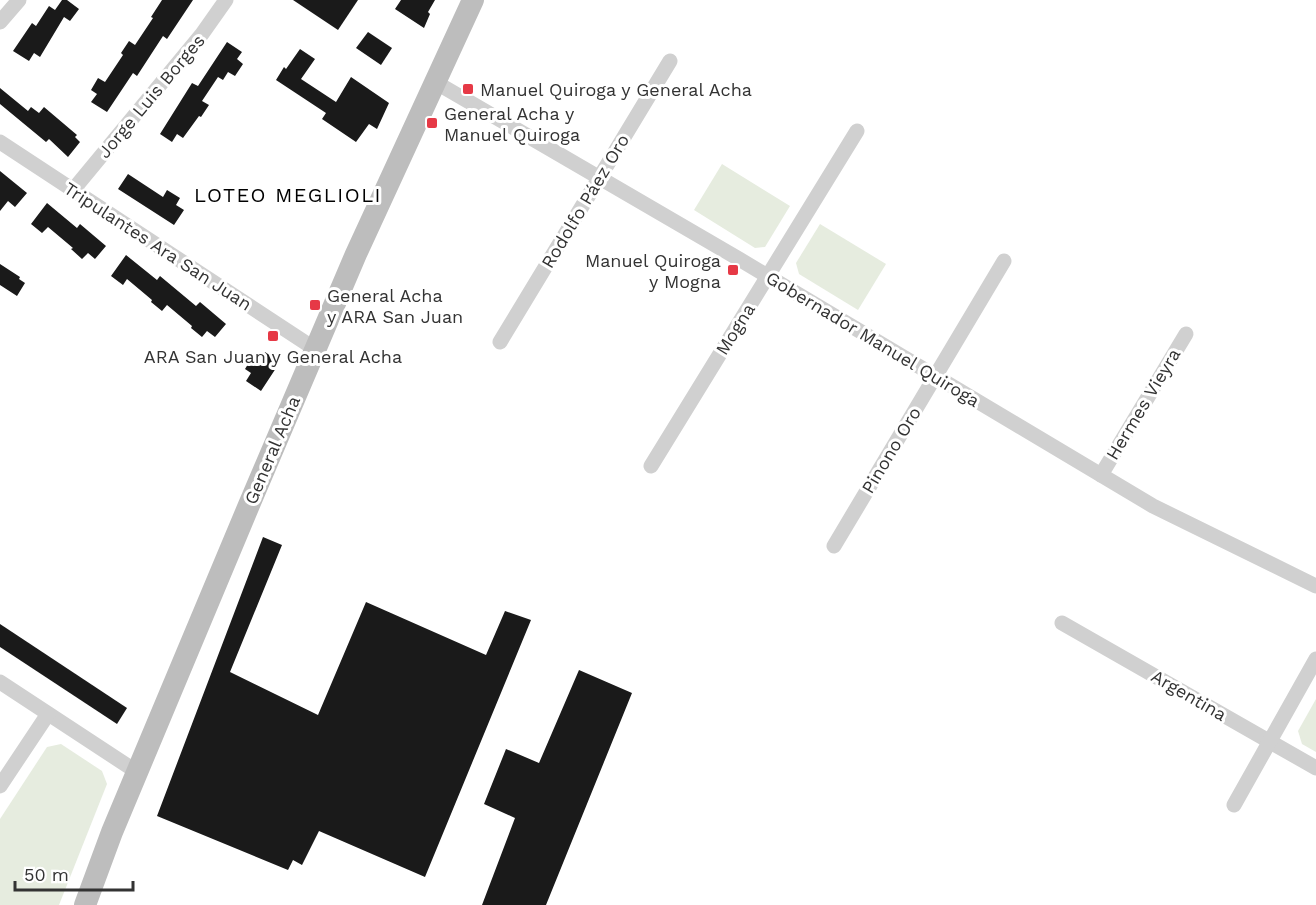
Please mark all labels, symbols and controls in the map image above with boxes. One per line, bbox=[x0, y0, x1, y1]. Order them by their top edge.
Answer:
street label: Jorge Luis Borges bbox=[93, 30, 209, 162]
place label: Manuel Quiroga y General Acha bbox=[480, 79, 752, 100]
marker: Manuel Quiroga y General Acha bbox=[461, 82, 475, 96]
place label: General Acha y Manuel Quiroga bbox=[444, 103, 580, 145]
marker: General Acha y Manuel Quiroga bbox=[425, 116, 439, 130]
street label: Rodolfo Páez Oro bbox=[537, 130, 633, 272]
street label: Tripulantes Ara San Juan bbox=[60, 177, 256, 315]
district label: LOTEO MEGLIOLI bbox=[194, 183, 382, 207]
place label: Manuel Quiroga y Mogna bbox=[585, 250, 721, 292]
marker: Manuel Quiroga y Mogna bbox=[726, 263, 740, 277]
street label: Gobernador Manuel Quiroga bbox=[762, 267, 984, 411]
place label: General Acha y ARA San Juan bbox=[327, 285, 463, 327]
marker: General Acha y ARA San Juan bbox=[308, 298, 322, 312]
street label: Mogna bbox=[711, 299, 759, 359]
marker: ARA San Juan y General Acha bbox=[266, 329, 280, 343]
street label: Hermes Vieyra bbox=[1101, 344, 1185, 464]
place label: ARA San Juan y General Acha bbox=[144, 346, 402, 367]
street label: General Acha bbox=[240, 393, 304, 507]
street label: Pinono Oro bbox=[857, 403, 925, 497]
street label: Argentina bbox=[1148, 665, 1230, 725]
scale bar bbox=[15, 854, 134, 892]
text: 50 m bbox=[24, 864, 69, 885]

